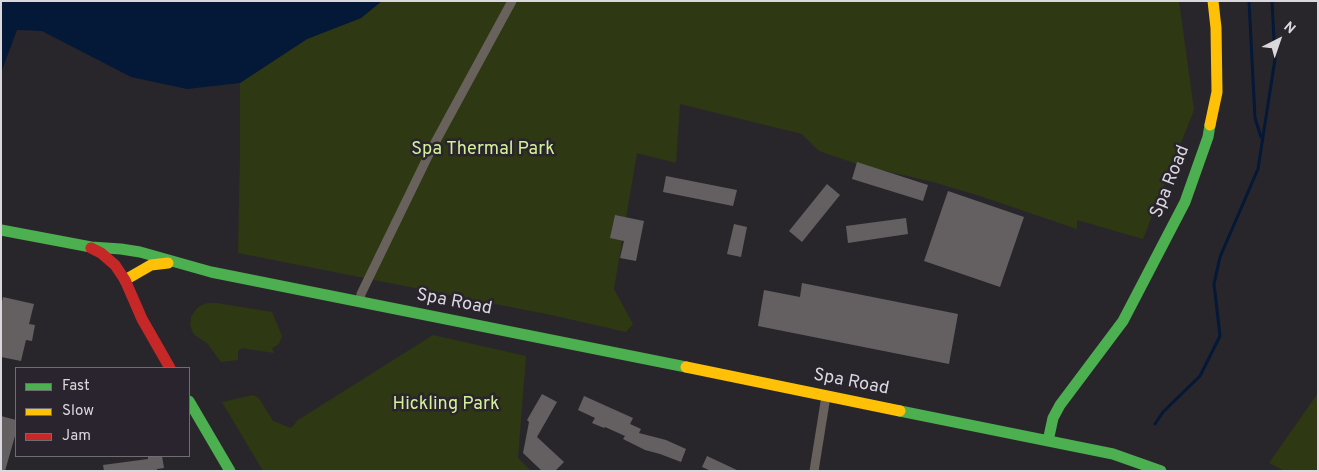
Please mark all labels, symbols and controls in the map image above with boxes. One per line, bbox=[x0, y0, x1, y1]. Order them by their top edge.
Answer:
north arrow bbox=[1254, 15, 1304, 65]
text: N bbox=[1280, 19, 1299, 38]
park label: Spa Thermal Park bbox=[411, 139, 555, 161]
street label: Spa Road bbox=[1147, 142, 1195, 222]
street label: Spa Road bbox=[414, 285, 494, 321]
street label: Spa Road bbox=[811, 365, 891, 401]
legend bbox=[15, 367, 190, 457]
text: Fast bbox=[62, 377, 90, 396]
park label: Hickling Park bbox=[393, 394, 499, 416]
text: Slow bbox=[62, 402, 94, 421]
text: Jam bbox=[62, 427, 91, 446]

